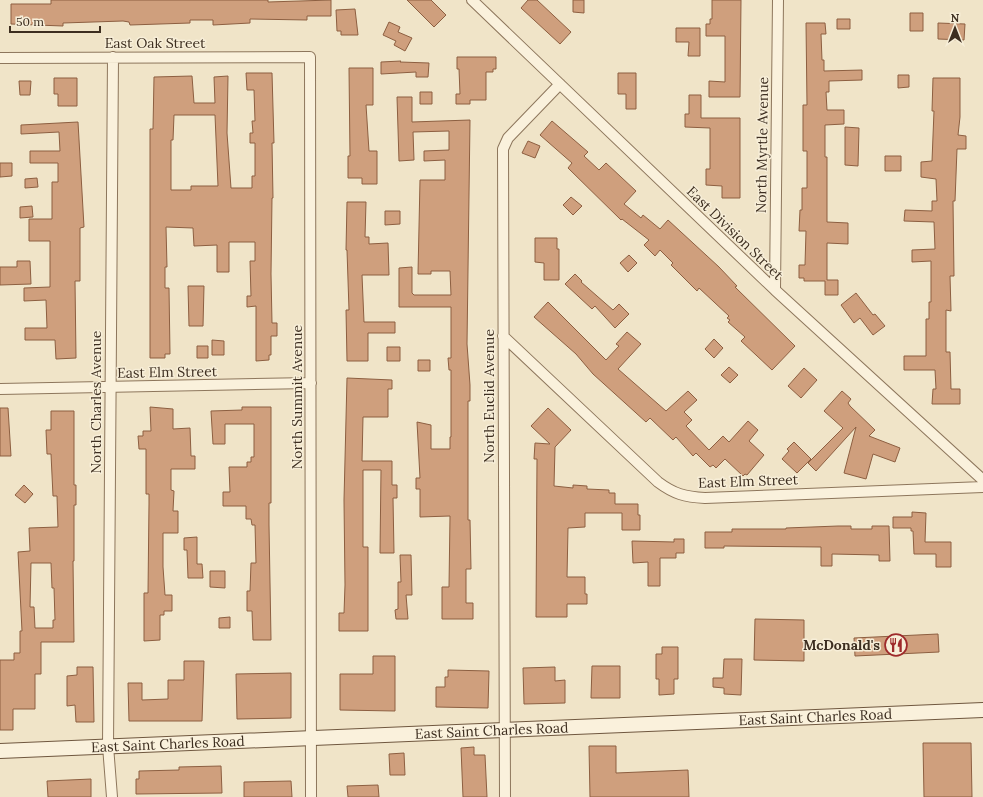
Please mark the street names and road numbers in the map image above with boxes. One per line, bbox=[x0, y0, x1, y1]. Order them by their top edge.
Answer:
street label: East Oak Street bbox=[105, 34, 206, 52]
street label: North Myrtle Avenue bbox=[752, 76, 772, 213]
street label: East Division Street bbox=[683, 182, 787, 284]
street label: North Summit Avenue bbox=[288, 324, 306, 469]
street label: North Euclid Avenue bbox=[480, 329, 498, 463]
street label: North Charles Avenue bbox=[87, 330, 105, 473]
street label: East Elm Street bbox=[117, 362, 218, 382]
street label: East Elm Street bbox=[698, 470, 799, 492]
street label: East Saint Charles Road bbox=[738, 705, 892, 729]
street label: East Saint Charles Road bbox=[414, 718, 569, 743]
street label: East Saint Charles Road bbox=[91, 732, 245, 756]

